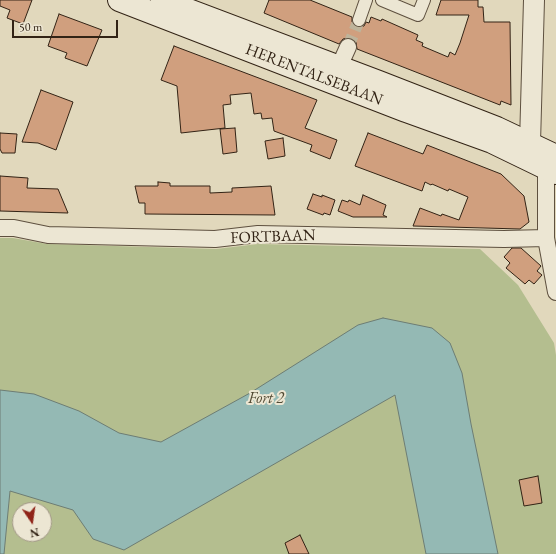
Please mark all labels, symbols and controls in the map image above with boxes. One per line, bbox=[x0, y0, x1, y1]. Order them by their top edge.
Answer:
scale bar bbox=[14, 12, 120, 38]
text: 50 m bbox=[19, 19, 42, 35]
street label: HERENTALSEBAAN bbox=[243, 40, 385, 110]
street label: FORTBAAN bbox=[230, 226, 316, 248]
park label: Fort 2 bbox=[248, 389, 284, 409]
north arrow bbox=[12, 502, 52, 542]
text: N bbox=[29, 525, 40, 541]

